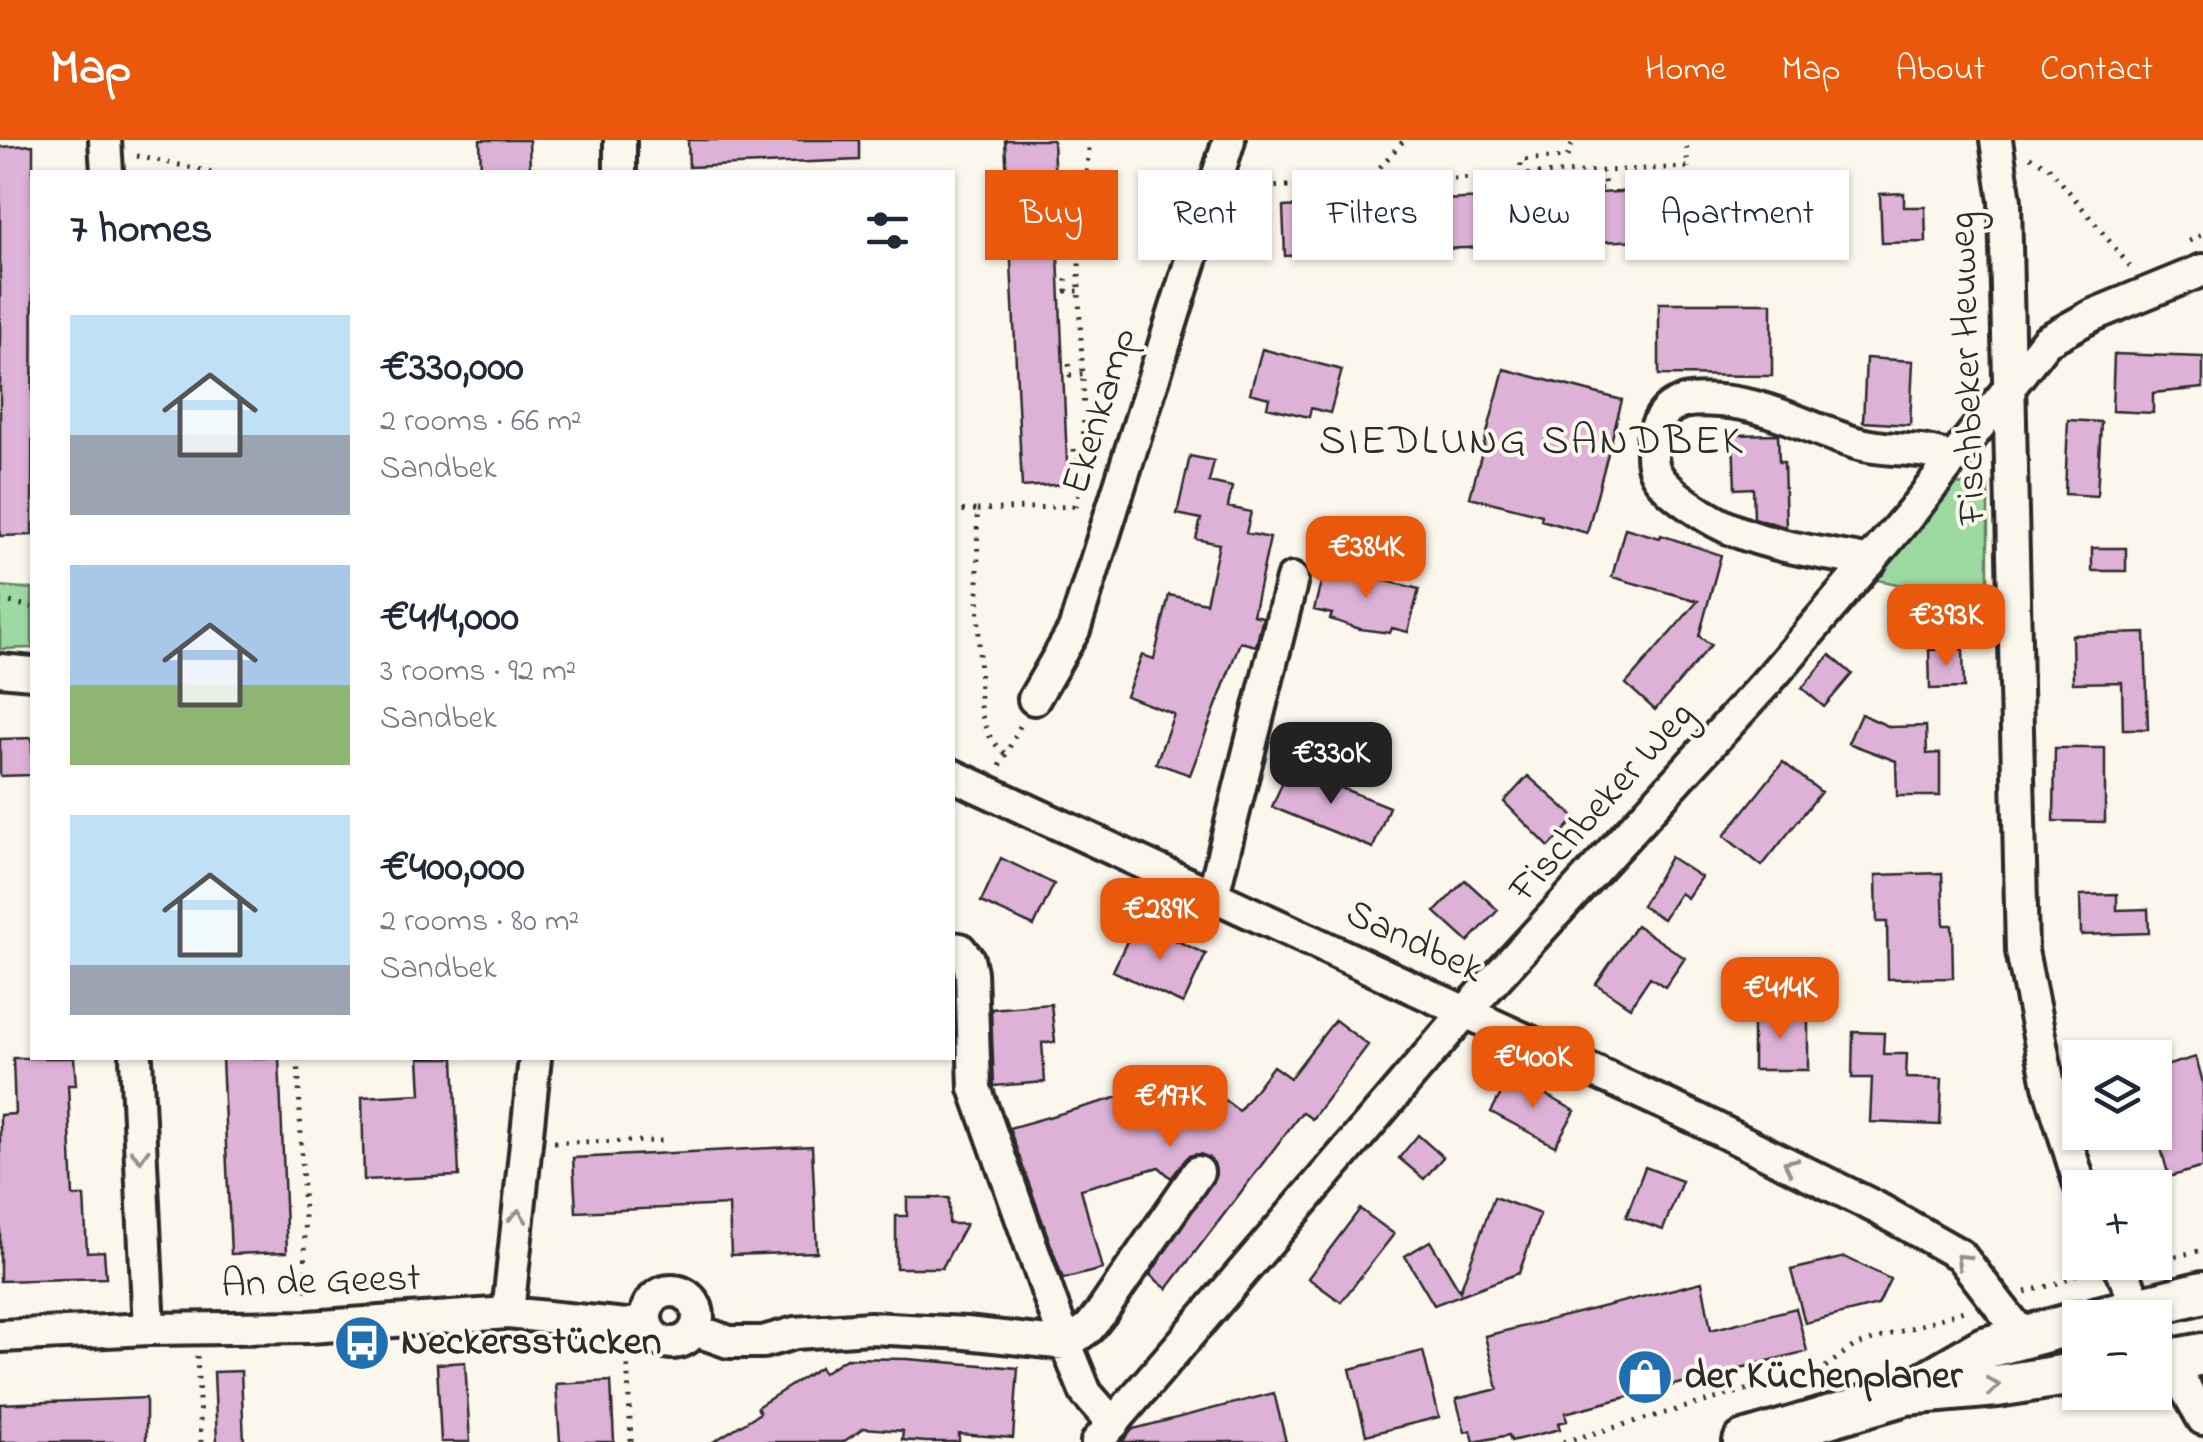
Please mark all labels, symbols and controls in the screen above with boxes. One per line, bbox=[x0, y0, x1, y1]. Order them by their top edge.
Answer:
text: Map bbox=[50, 35, 131, 105]
text: Home bbox=[1645, 45, 1726, 96]
text: Map bbox=[1781, 45, 1840, 96]
text: About bbox=[1895, 45, 1985, 96]
text: Contact bbox=[2040, 45, 2153, 96]
chip: Buy bbox=[985, 170, 1118, 260]
chip: Rent bbox=[1138, 170, 1272, 260]
chip: Filters bbox=[1292, 170, 1453, 260]
chip: New bbox=[1473, 170, 1605, 260]
chip: Apartment bbox=[1625, 170, 1849, 260]
text: 7 homes bbox=[70, 200, 212, 261]
icon: filters bbox=[860, 203, 915, 258]
street label: Fischbeker Heuweg bbox=[1934, 210, 2004, 527]
street label: Ekenkamp bbox=[1048, 320, 1154, 502]
text: €330,000 bbox=[380, 338, 524, 399]
icon: home bbox=[150, 355, 270, 475]
text: 2 rooms · 66 m² bbox=[380, 399, 582, 446]
district label: SIEDLUNG SANDBEK bbox=[1319, 412, 1745, 473]
text: Sandbek bbox=[380, 446, 497, 493]
pin: €384K bbox=[1296, 516, 1436, 601]
text: €384K bbox=[1328, 525, 1404, 572]
pin: €393K bbox=[1876, 584, 2016, 669]
text: €414,000 bbox=[380, 588, 519, 649]
text: €393K bbox=[1909, 593, 1983, 640]
icon: home bbox=[150, 605, 270, 725]
text: 3 rooms · 92 m² bbox=[380, 649, 576, 696]
street label: Fischbeker Weg bbox=[1495, 689, 1710, 918]
text: Sandbek bbox=[380, 696, 497, 743]
pin: €330K bbox=[1261, 722, 1401, 807]
text: €330K bbox=[1292, 731, 1370, 778]
text: €400,000 bbox=[380, 838, 525, 899]
icon: home bbox=[150, 855, 270, 975]
pin: €289K bbox=[1090, 878, 1230, 963]
street label: Sandbek bbox=[1335, 885, 1493, 1001]
text: €289K bbox=[1122, 887, 1198, 934]
text: 2 rooms · 80 m² bbox=[380, 899, 579, 946]
text: Sandbek bbox=[380, 946, 497, 993]
pin: €414K bbox=[1710, 957, 1850, 1042]
text: €414K bbox=[1743, 966, 1817, 1013]
pin: €400K bbox=[1463, 1026, 1603, 1111]
text: €400K bbox=[1494, 1035, 1572, 1082]
map controls bbox=[2062, 1040, 2172, 1410]
button: layers bbox=[2062, 1040, 2172, 1150]
pin: €197K bbox=[1100, 1065, 1240, 1150]
text: €197K bbox=[1135, 1074, 1205, 1121]
one-way arrow bbox=[130, 1147, 151, 1163]
one-way arrow bbox=[1782, 1157, 1800, 1177]
button: + bbox=[2062, 1170, 2172, 1280]
one-way arrow bbox=[507, 1208, 528, 1224]
street label: An de Geest bbox=[220, 1250, 422, 1316]
one-way arrow bbox=[1956, 1254, 1974, 1272]
button: − bbox=[2062, 1300, 2172, 1410]
bus stop icon: Neckersstücken bbox=[332, 1313, 392, 1373]
place label: Neckersstücken bbox=[401, 1314, 661, 1373]
shop icon: der Küchenplaner bbox=[1615, 1347, 1675, 1407]
place label: der Küchenplaner bbox=[1684, 1348, 1964, 1407]
one-way arrow bbox=[1985, 1376, 2001, 1397]

